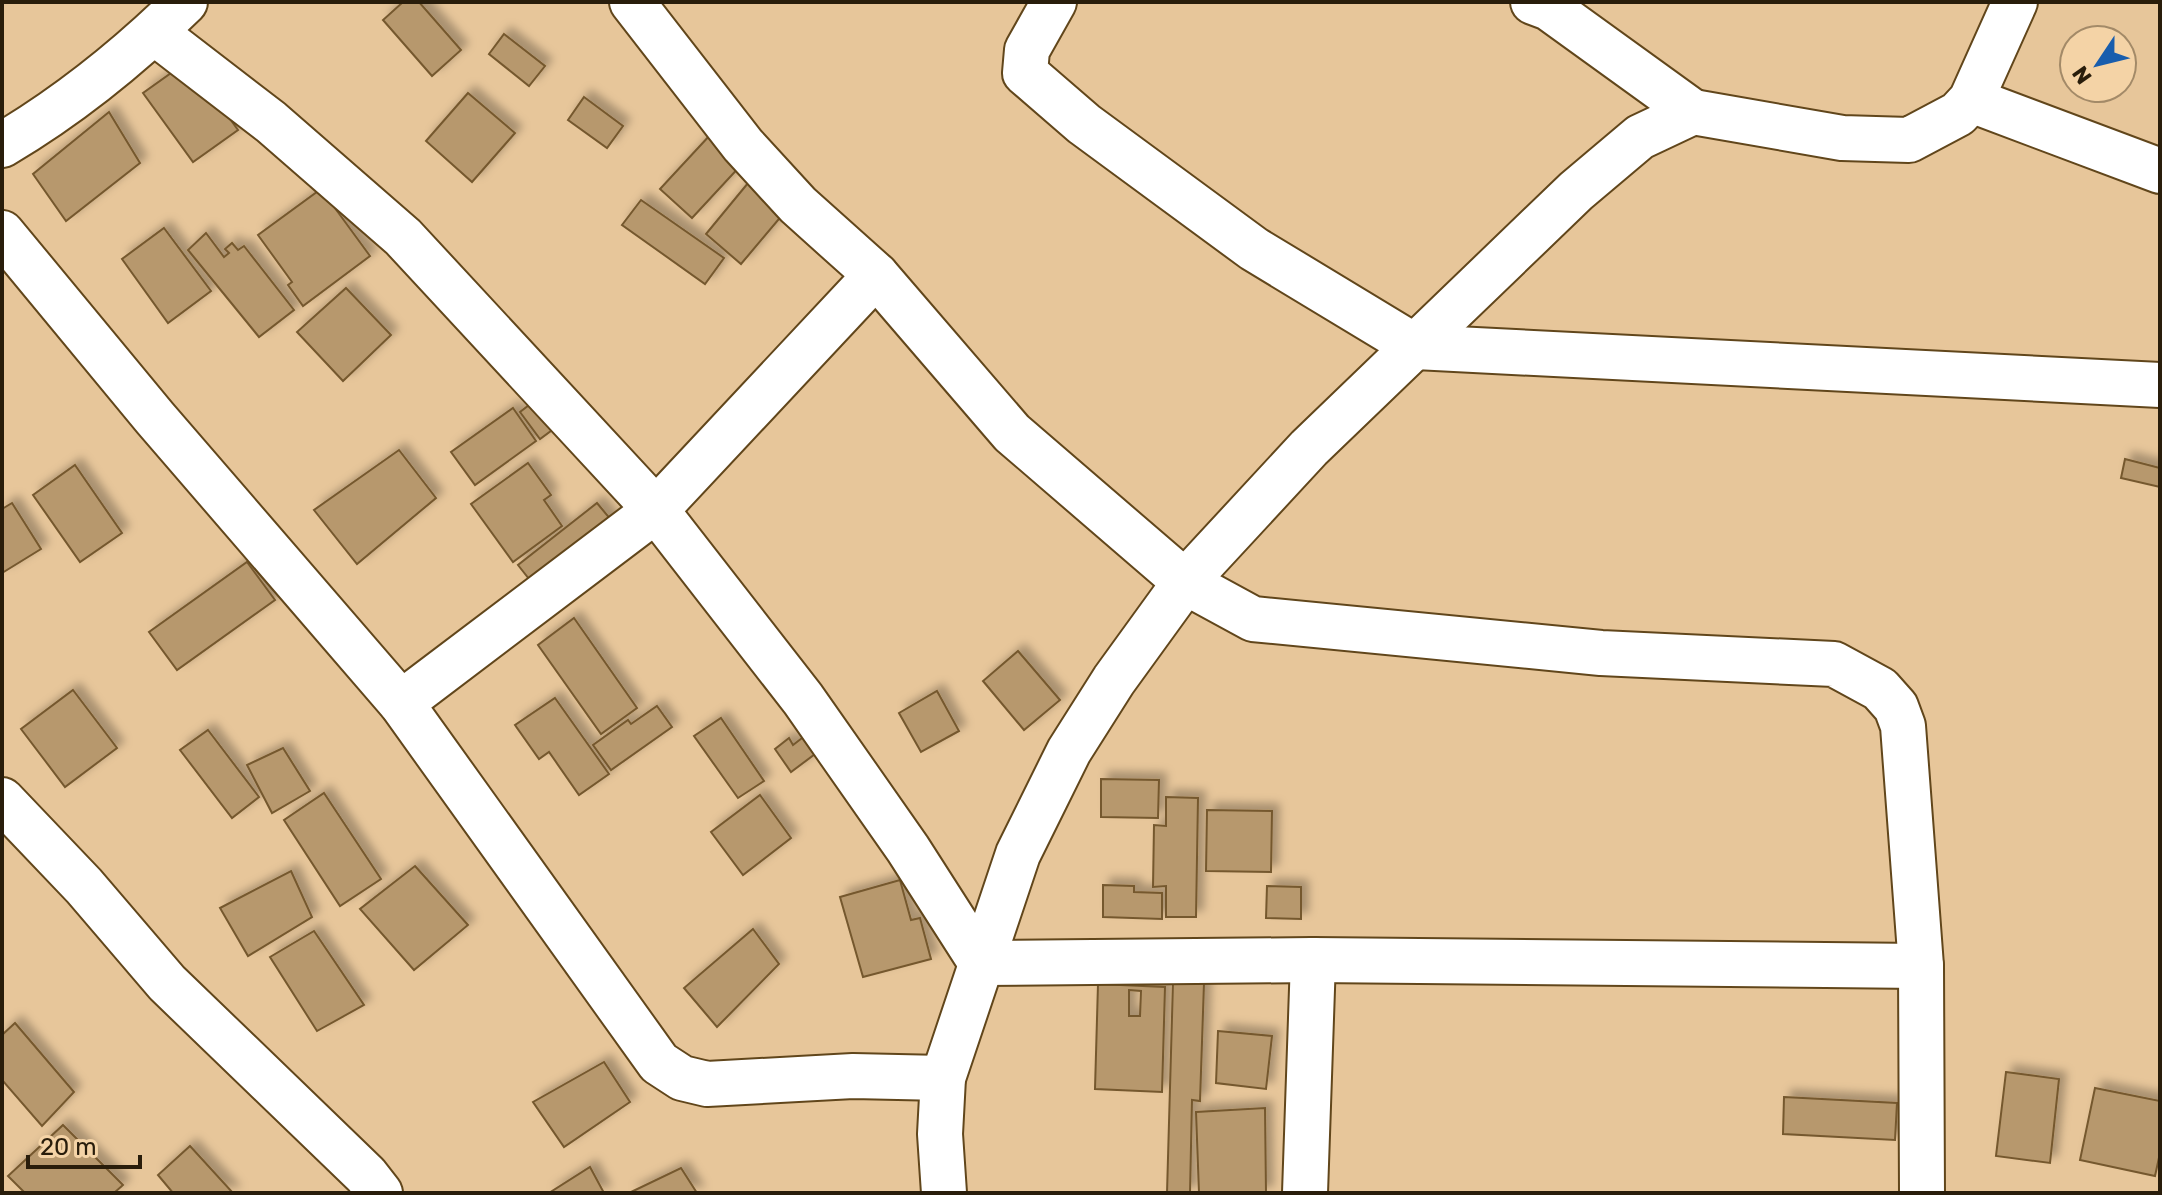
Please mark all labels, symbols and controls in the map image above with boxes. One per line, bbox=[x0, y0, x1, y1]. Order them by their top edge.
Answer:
north arrow bbox=[2058, 24, 2138, 104]
text: N bbox=[2066, 61, 2098, 89]
scale bar bbox=[28, 1119, 140, 1169]
text: 20 m bbox=[40, 1133, 97, 1161]

